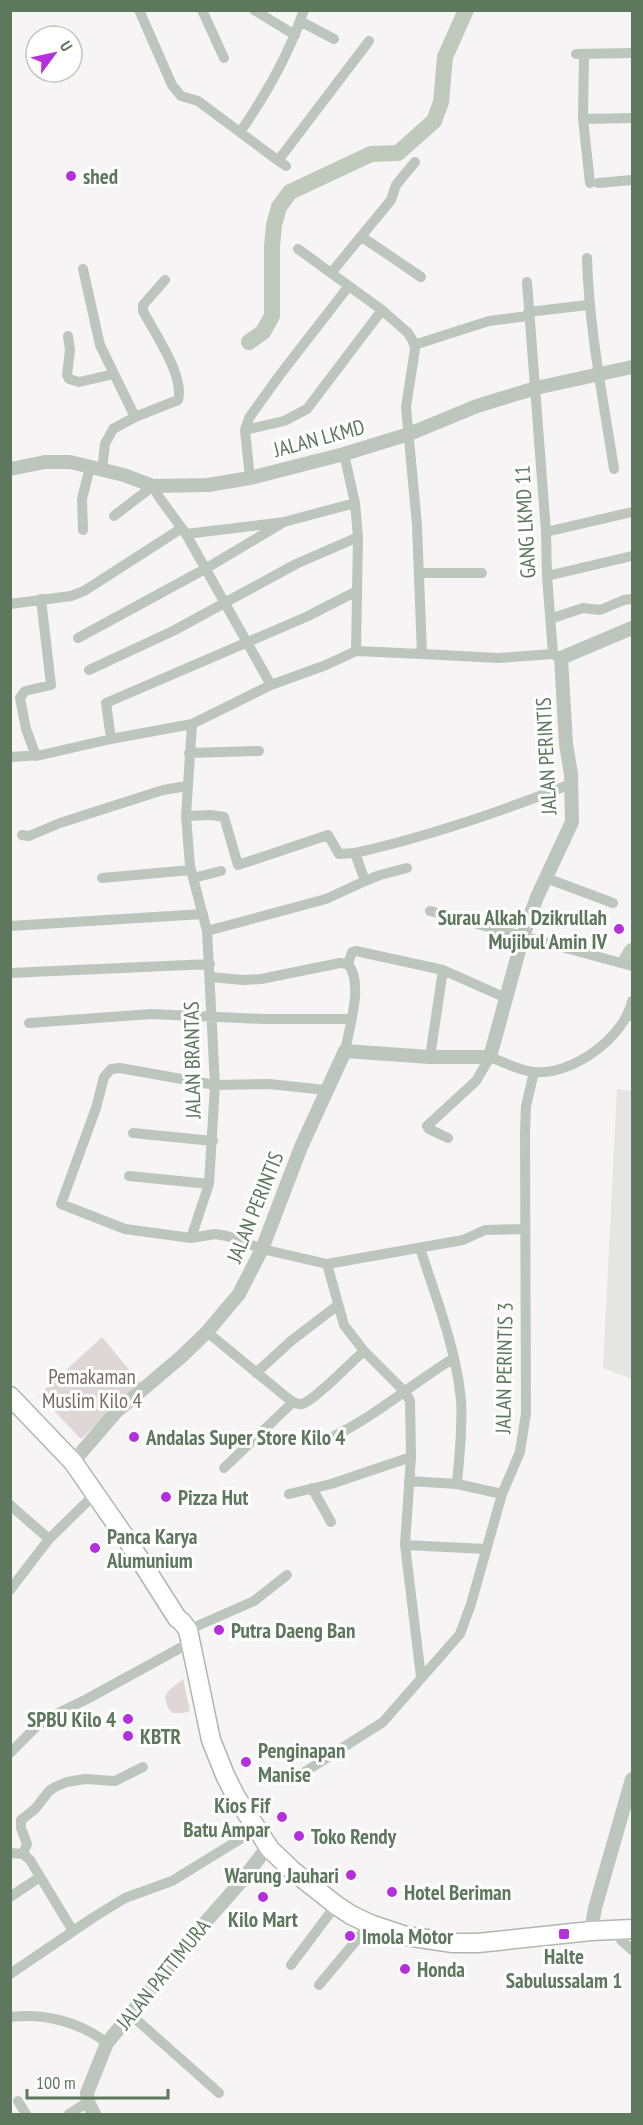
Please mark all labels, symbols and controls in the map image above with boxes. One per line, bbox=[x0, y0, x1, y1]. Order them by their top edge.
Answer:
north arrow bbox=[24, 24, 84, 84]
text: U bbox=[56, 37, 77, 55]
place label: shed bbox=[83, 163, 118, 190]
marker: shed bbox=[64, 169, 78, 183]
street label: JALAN LKMD bbox=[270, 413, 367, 463]
street label: GANG LKMD 11 bbox=[509, 465, 541, 579]
street label: JALAN PERINTIS bbox=[529, 697, 563, 816]
place label: Surau Alkah Dzikrullah Mujibul Amin IV bbox=[438, 904, 607, 955]
marker: Surau Alkah Dzikrullah Mujibul Amin IV bbox=[612, 922, 626, 936]
street label: JALAN BRANTAS bbox=[177, 1001, 207, 1120]
street label: JALAN PERINTIS bbox=[220, 1147, 290, 1267]
street label: JALAN PERINTIS 3 bbox=[489, 1302, 519, 1435]
park label: Pemakaman Muslim Kilo 4 bbox=[42, 1363, 143, 1414]
place label: Andalas Super Store Kilo 4 bbox=[145, 1424, 345, 1451]
marker: Andalas Super Store Kilo 4 bbox=[127, 1430, 141, 1444]
place label: Pizza Hut bbox=[178, 1484, 248, 1511]
marker: Pizza Hut bbox=[159, 1490, 173, 1504]
place label: Panca Karya Alumunium bbox=[106, 1523, 198, 1574]
marker: Panca Karya Alumunium bbox=[88, 1541, 102, 1555]
place label: Putra Daeng Ban bbox=[231, 1617, 355, 1644]
marker: Putra Daeng Ban bbox=[212, 1623, 226, 1637]
place label: SPBU Kilo 4 bbox=[27, 1706, 116, 1733]
marker: SPBU Kilo 4 bbox=[121, 1712, 135, 1726]
place label: KBTR bbox=[140, 1723, 182, 1750]
marker: KBTR bbox=[121, 1729, 135, 1743]
place label: Penginapan Manise bbox=[258, 1737, 345, 1788]
marker: Penginapan Manise bbox=[239, 1755, 253, 1769]
place label: Kios Fif Batu Ampar bbox=[183, 1792, 271, 1843]
marker: Kios Fif Batu Ampar bbox=[275, 1810, 289, 1824]
place label: Toko Rendy bbox=[311, 1823, 397, 1850]
marker: Toko Rendy bbox=[292, 1829, 306, 1843]
place label: Warung Jauhari bbox=[223, 1862, 339, 1889]
marker: Warung Jauhari bbox=[344, 1868, 358, 1882]
place label: Hotel Beriman bbox=[404, 1879, 511, 1906]
marker: Hotel Beriman bbox=[385, 1885, 399, 1899]
marker: Kilo Mart bbox=[256, 1890, 270, 1904]
place label: Kilo Mart bbox=[228, 1906, 298, 1933]
street label: JALAN PATTIMURA bbox=[110, 1913, 216, 2036]
place label: Imola Motor bbox=[362, 1923, 454, 1950]
marker: Halte Sabulussalam 1 bbox=[557, 1927, 571, 1941]
marker: Imola Motor bbox=[343, 1929, 357, 1943]
place label: Halte Sabulussalam 1 bbox=[506, 1943, 622, 1994]
place label: Honda bbox=[417, 1956, 465, 1983]
marker: Honda bbox=[398, 1962, 412, 1976]
scale bar bbox=[27, 2062, 168, 2100]
text: 100 m bbox=[36, 2071, 76, 2094]

